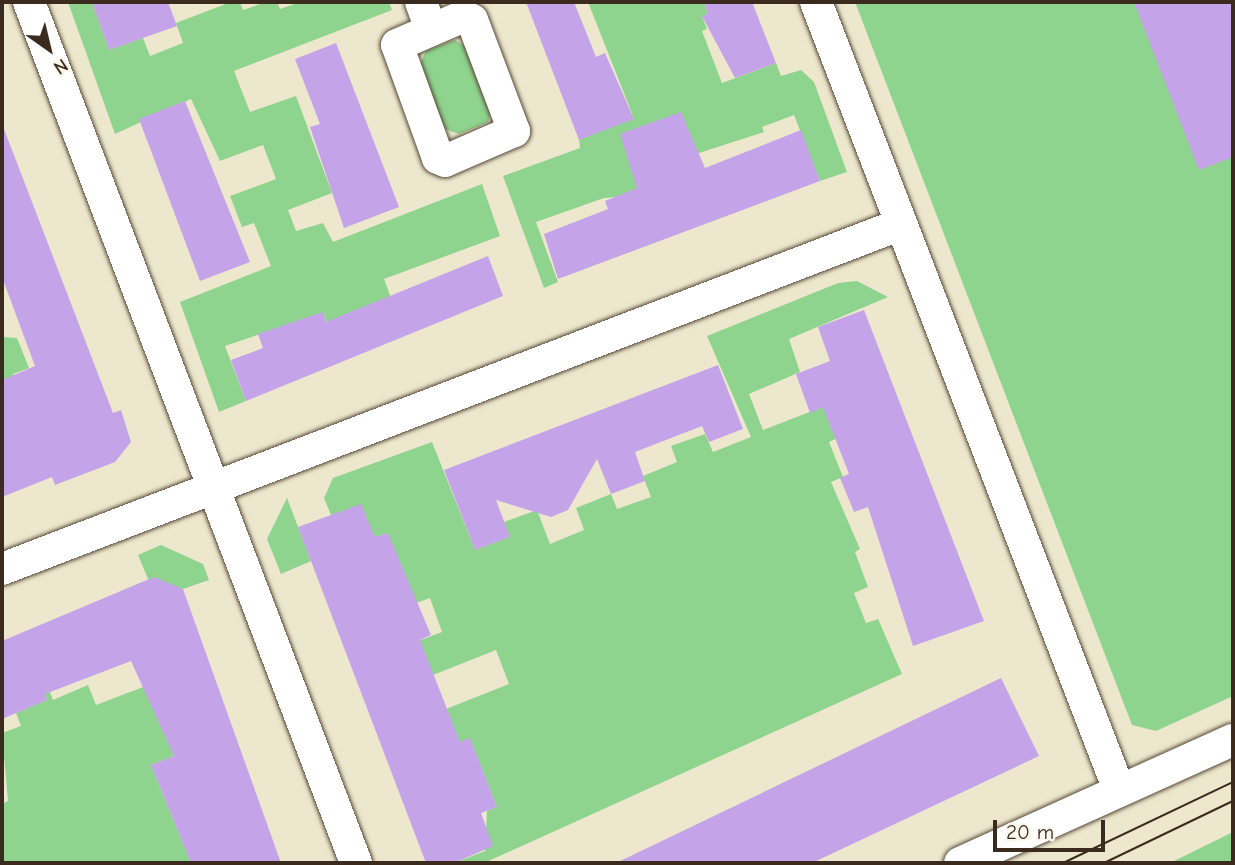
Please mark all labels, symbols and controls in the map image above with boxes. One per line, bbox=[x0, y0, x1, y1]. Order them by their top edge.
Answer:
north arrow bbox=[14, 14, 84, 84]
text: N bbox=[49, 54, 72, 79]
scale bar bbox=[997, 806, 1109, 850]
text: 20 m bbox=[1006, 820, 1054, 844]

